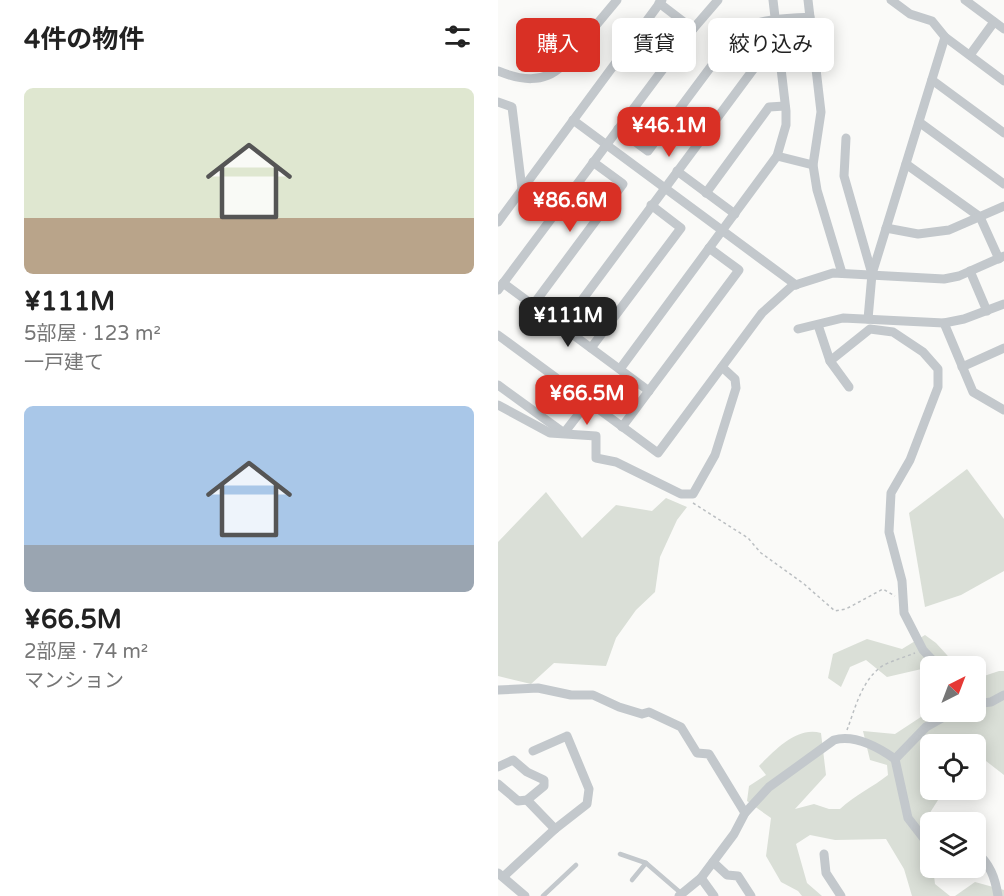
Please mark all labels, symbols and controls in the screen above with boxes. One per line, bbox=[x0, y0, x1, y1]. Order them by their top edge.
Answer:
chip: 購入 bbox=[516, 18, 600, 72]
chip: 賃貸 bbox=[612, 18, 696, 72]
chip: 絞り込み bbox=[708, 18, 834, 72]
icon: filters bbox=[441, 20, 474, 53]
text: 4件の物件 bbox=[24, 24, 144, 55]
pin: ¥46.1M bbox=[620, 107, 718, 158]
text: ¥46.1M bbox=[631, 114, 707, 138]
icon: home bbox=[195, 127, 303, 235]
pin: ¥86.6M bbox=[521, 182, 619, 233]
text: ¥86.6M bbox=[532, 189, 608, 213]
text: ¥111M bbox=[24, 286, 115, 317]
pin: ¥111M bbox=[526, 297, 610, 348]
text: ¥111M bbox=[533, 304, 603, 328]
text: 5部屋 · 123 m² bbox=[24, 322, 161, 346]
text: 一戸建て bbox=[24, 351, 104, 375]
pin: ¥66.5M bbox=[538, 375, 636, 426]
text: ¥66.5M bbox=[549, 382, 625, 406]
icon: home bbox=[195, 445, 303, 553]
text: ¥66.5M bbox=[24, 604, 122, 635]
text: 2部屋 · 74 m² bbox=[24, 640, 148, 664]
north arrow bbox=[920, 656, 986, 722]
map controls bbox=[920, 656, 986, 878]
text: マンション bbox=[24, 669, 124, 693]
button: locate bbox=[920, 734, 986, 800]
button: layers bbox=[920, 812, 986, 878]

